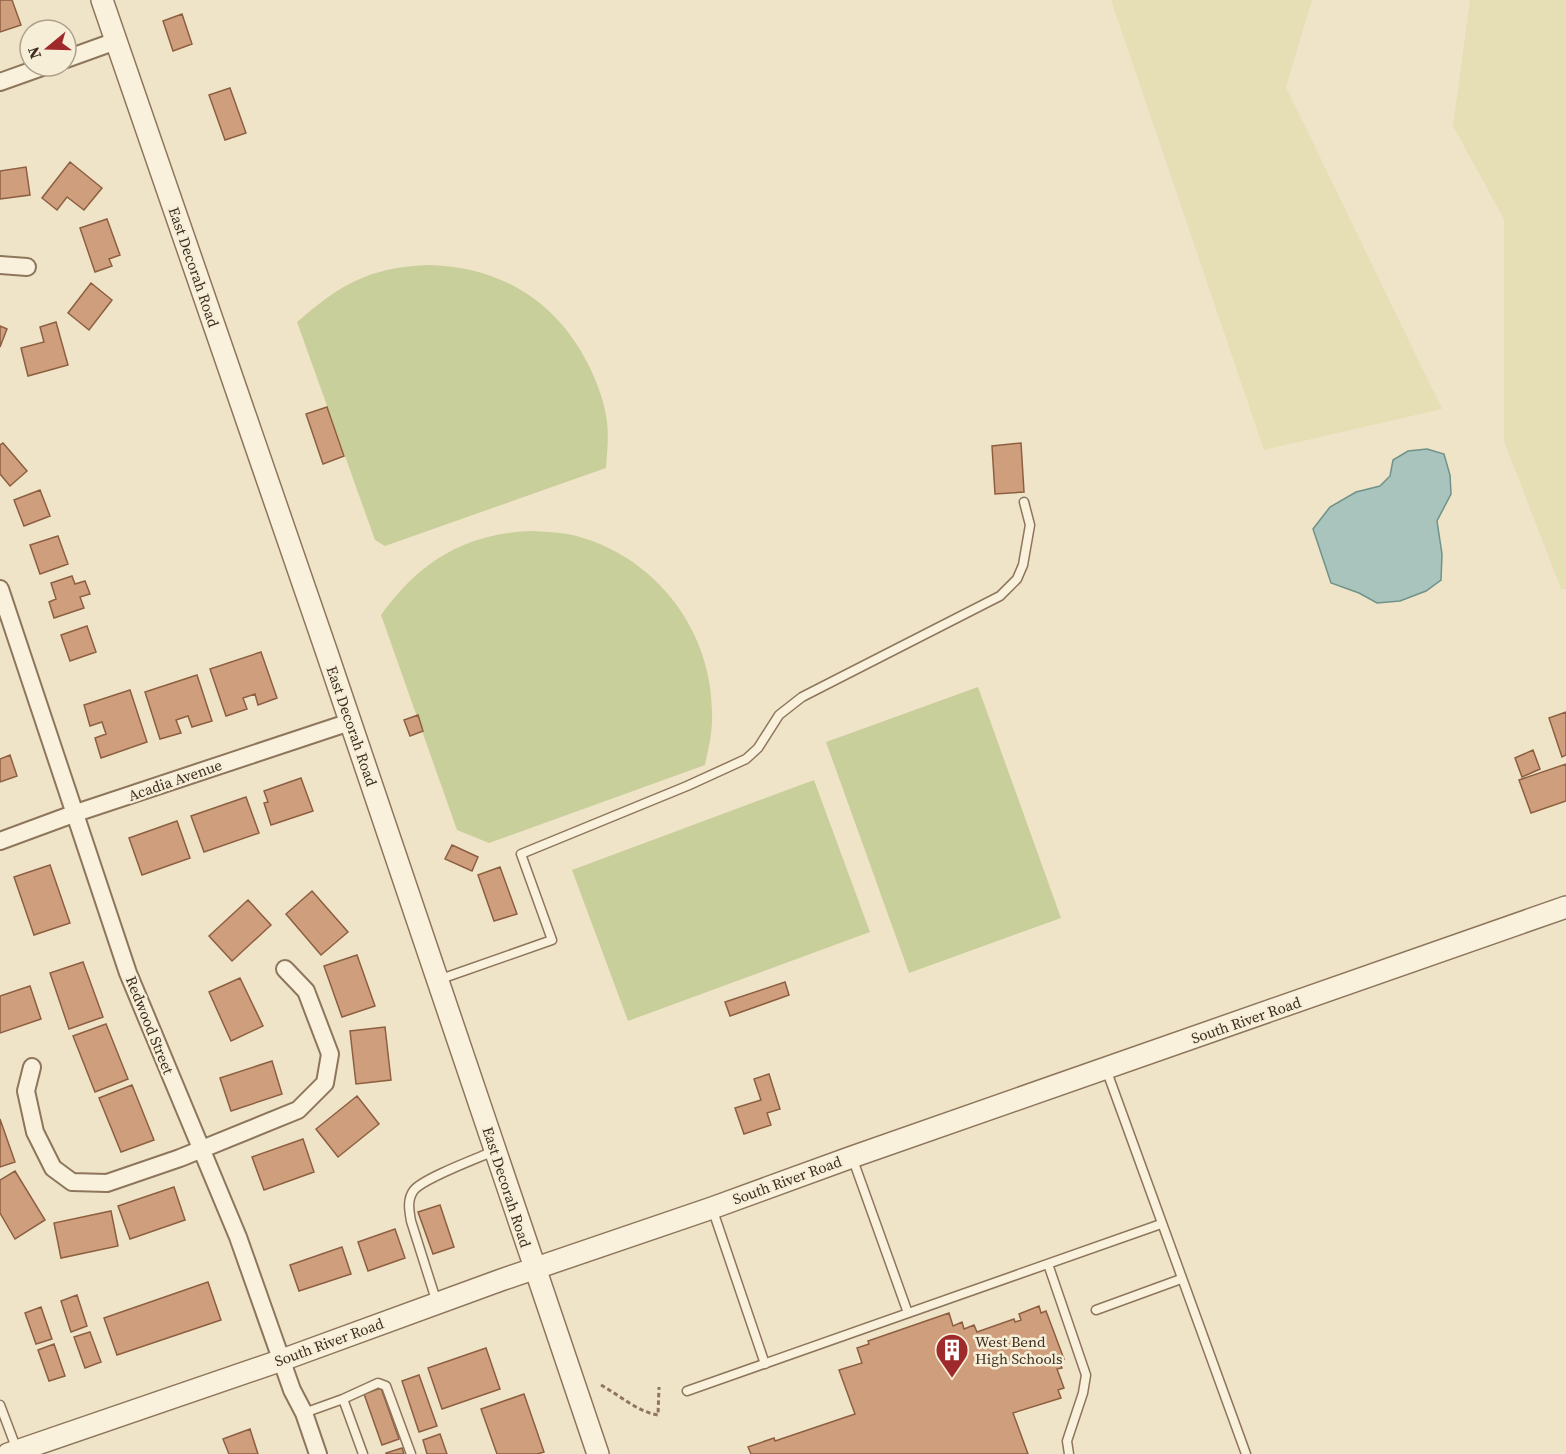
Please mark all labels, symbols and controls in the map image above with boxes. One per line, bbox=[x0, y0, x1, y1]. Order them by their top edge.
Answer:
north arrow bbox=[18, 18, 78, 78]
text: N bbox=[21, 43, 46, 62]
street label: East Decorah Road bbox=[164, 204, 225, 330]
street label: East Decorah Road bbox=[322, 663, 383, 789]
street label: Acadia Avenue bbox=[125, 754, 225, 806]
street label: Redwood Street bbox=[121, 973, 179, 1077]
street label: South River Road bbox=[1188, 991, 1304, 1049]
street label: East Decorah Road bbox=[478, 1124, 537, 1251]
street label: South River Road bbox=[730, 1150, 845, 1209]
street label: South River Road bbox=[272, 1312, 387, 1371]
place label: West Bend High Schools bbox=[975, 1331, 1063, 1369]
building icon: West Bend High Schools bbox=[934, 1332, 970, 1379]

